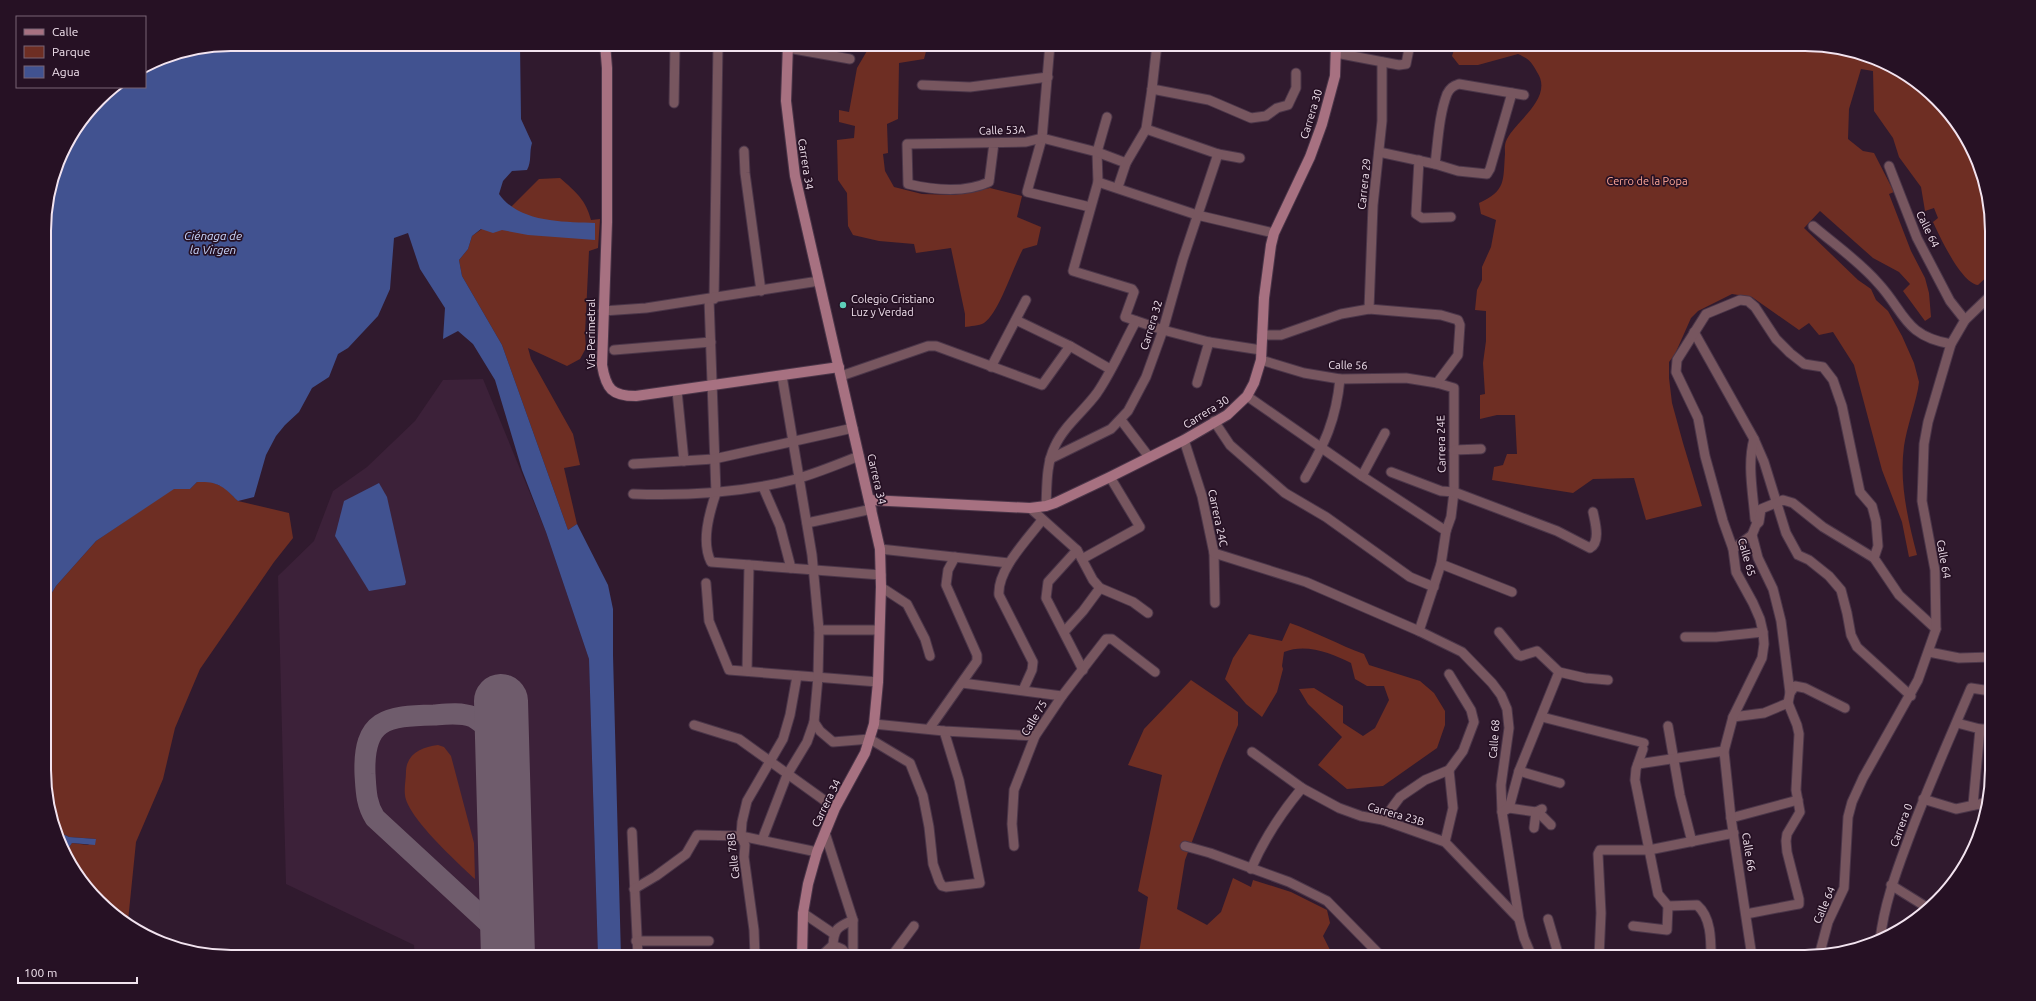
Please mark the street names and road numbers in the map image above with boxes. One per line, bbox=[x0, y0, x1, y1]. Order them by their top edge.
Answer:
street label: Carrera 30 bbox=[1298, 88, 1324, 140]
street label: Calle 53A bbox=[979, 123, 1026, 137]
street label: Carrera 34 bbox=[796, 138, 816, 190]
street label: Carrera 29 bbox=[1355, 158, 1373, 210]
street label: Calle 64 bbox=[1914, 209, 1942, 249]
street label: Vía Perimetral bbox=[585, 299, 597, 369]
street label: Carrera 32 bbox=[1138, 299, 1164, 351]
street label: Calle 56 bbox=[1328, 359, 1368, 371]
street label: Carrera 30 bbox=[1181, 393, 1231, 431]
street label: Carrera 24E bbox=[1434, 415, 1448, 473]
street label: Carrera 34 bbox=[865, 453, 889, 505]
street label: Carrera 24C bbox=[1206, 488, 1230, 548]
street label: Calle 65 bbox=[1736, 537, 1758, 577]
street label: Calle 64 bbox=[1935, 539, 1953, 579]
street label: Calle 75 bbox=[1019, 698, 1049, 738]
street label: Calle 68 bbox=[1487, 719, 1501, 759]
street label: Carrera 34 bbox=[809, 777, 843, 829]
street label: Carrera 23B bbox=[1366, 800, 1426, 828]
street label: Carrera 0 bbox=[1888, 802, 1914, 848]
street label: Calle 78B bbox=[725, 832, 741, 880]
street label: Calle 66 bbox=[1740, 832, 1758, 872]
street label: Calle 64 bbox=[1811, 885, 1837, 925]

